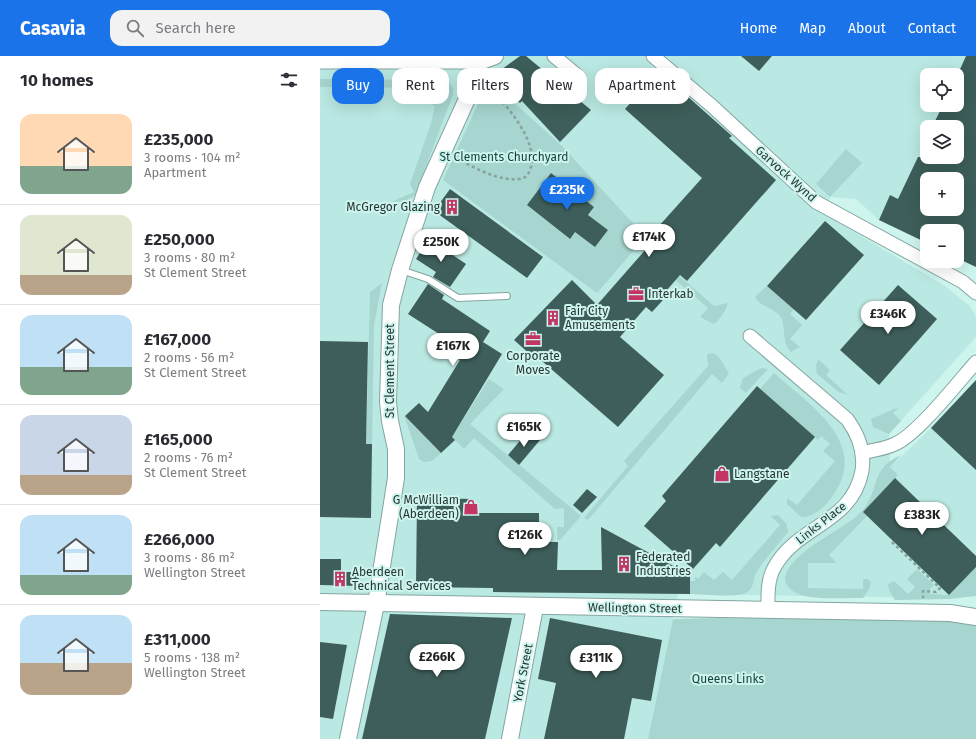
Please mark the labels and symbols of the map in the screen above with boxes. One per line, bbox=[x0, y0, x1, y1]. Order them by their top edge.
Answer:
street label: Garvock Wynd bbox=[753, 143, 819, 205]
park label: St Clements Churchyard bbox=[440, 150, 568, 164]
pin: £235K bbox=[539, 177, 595, 211]
building icon: McGregor Glazing bbox=[443, 198, 461, 216]
place label: McGregor Glazing bbox=[346, 200, 441, 214]
pin: £174K bbox=[621, 224, 677, 258]
pin: £250K bbox=[413, 229, 469, 263]
office icon: Interkab bbox=[627, 285, 645, 303]
place label: Interkab bbox=[648, 287, 694, 301]
pin: £346K bbox=[860, 301, 916, 335]
place label: Fair City Amusements bbox=[565, 304, 635, 332]
building icon: Fair City Amusements bbox=[544, 309, 562, 327]
street label: St Clement Street bbox=[383, 323, 397, 418]
office icon: Corporate Moves bbox=[524, 330, 542, 348]
pin: £167K bbox=[425, 333, 481, 367]
place label: Corporate Moves bbox=[506, 349, 560, 377]
pin: £165K bbox=[496, 414, 552, 448]
shop icon: Langstane bbox=[713, 465, 731, 483]
place label: Langstane bbox=[734, 467, 790, 481]
place label: G McWilliam (Aberdeen) bbox=[393, 493, 459, 521]
shop icon: G McWilliam (Aberdeen) bbox=[462, 498, 480, 516]
street label: Links Place bbox=[793, 499, 849, 547]
pin: £383K bbox=[894, 502, 950, 536]
pin: £126K bbox=[497, 522, 553, 556]
place label: Federated Industries bbox=[636, 550, 691, 578]
building icon: Federated Industries bbox=[615, 555, 633, 573]
place label: Aberdeen Technical Services bbox=[352, 565, 451, 593]
building icon: Aberdeen Technical Services bbox=[331, 570, 349, 588]
street label: Wellington Street bbox=[588, 600, 683, 616]
street label: York Street bbox=[510, 642, 536, 704]
pin: £266K bbox=[409, 644, 465, 678]
pin: £311K bbox=[568, 645, 624, 679]
park label: Queens Links bbox=[692, 672, 765, 686]

